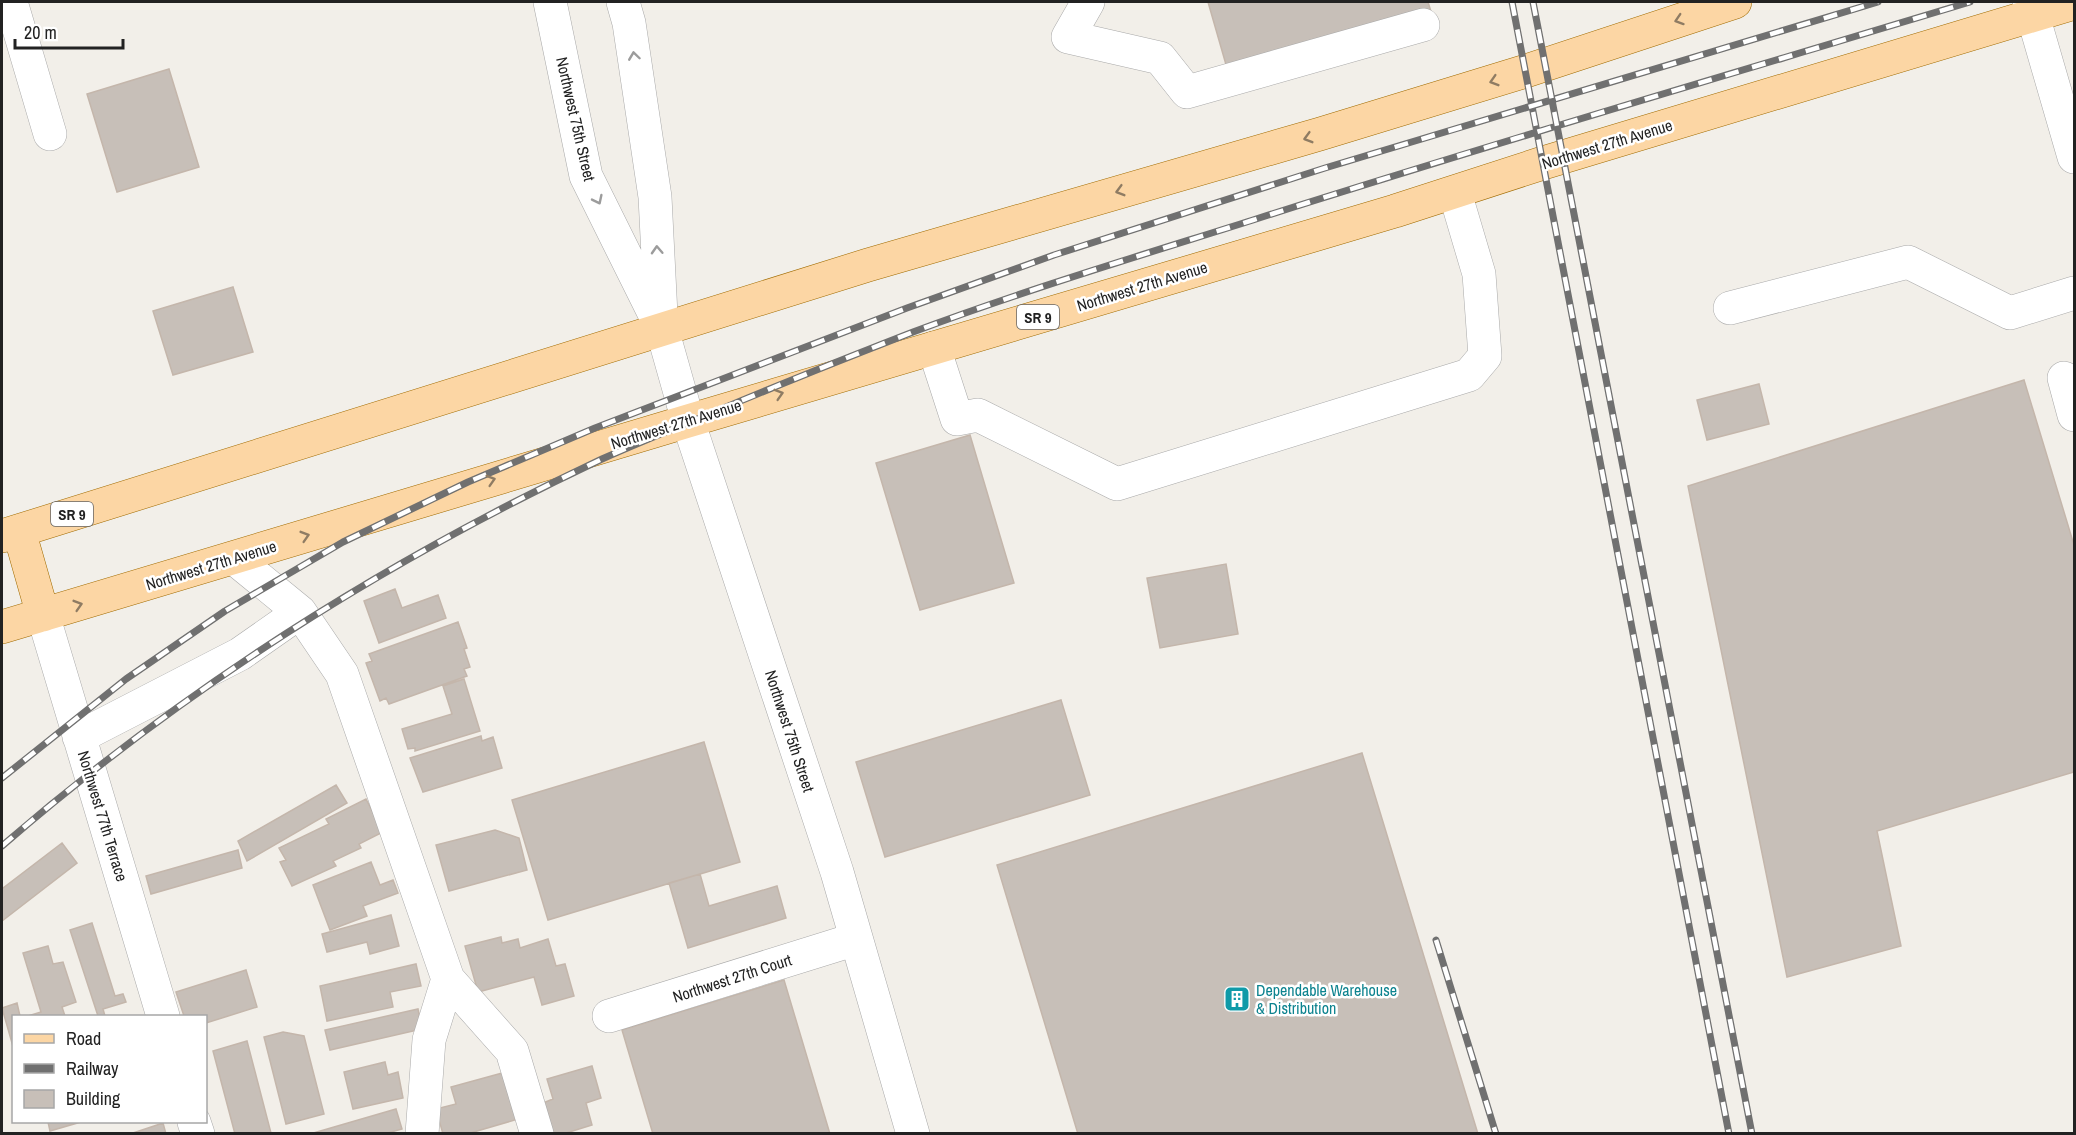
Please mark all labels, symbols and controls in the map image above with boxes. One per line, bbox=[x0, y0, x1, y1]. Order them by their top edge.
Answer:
scale bar bbox=[15, 12, 123, 50]
one-way arrow bbox=[1674, 13, 1685, 25]
text: 20 m bbox=[24, 20, 57, 45]
one-way arrow bbox=[629, 52, 641, 61]
street label: Northwest 75th Street bbox=[551, 55, 601, 184]
one-way arrow bbox=[1489, 74, 1500, 86]
street label: Northwest 27th Avenue bbox=[1539, 114, 1675, 174]
one-way arrow bbox=[1303, 131, 1314, 143]
one-way arrow bbox=[1115, 184, 1125, 197]
one-way arrow bbox=[591, 194, 603, 205]
one-way arrow bbox=[651, 245, 664, 254]
street label: Northwest 27th Avenue bbox=[1074, 256, 1210, 316]
road number: SR 9 bbox=[1017, 305, 1059, 329]
one-way arrow bbox=[773, 389, 784, 401]
street label: Northwest 27th Avenue bbox=[608, 394, 744, 454]
one-way arrow bbox=[485, 475, 496, 487]
road number: SR 9 bbox=[51, 502, 93, 526]
one-way arrow bbox=[299, 531, 310, 544]
street label: Northwest 27th Avenue bbox=[143, 535, 279, 595]
one-way arrow bbox=[72, 600, 83, 612]
street label: Northwest 75th Street bbox=[760, 667, 820, 795]
street label: Northwest 77th Terrace bbox=[73, 748, 133, 884]
street label: Northwest 27th Court bbox=[670, 948, 795, 1008]
place label: Dependable Warehouse & Distribution bbox=[1256, 979, 1397, 1019]
building icon: Dependable Warehouse & Distribution bbox=[1222, 984, 1252, 1014]
legend bbox=[12, 1015, 207, 1123]
text: Road bbox=[66, 1026, 101, 1051]
text: Railway bbox=[66, 1056, 119, 1081]
text: Building bbox=[66, 1086, 121, 1111]

